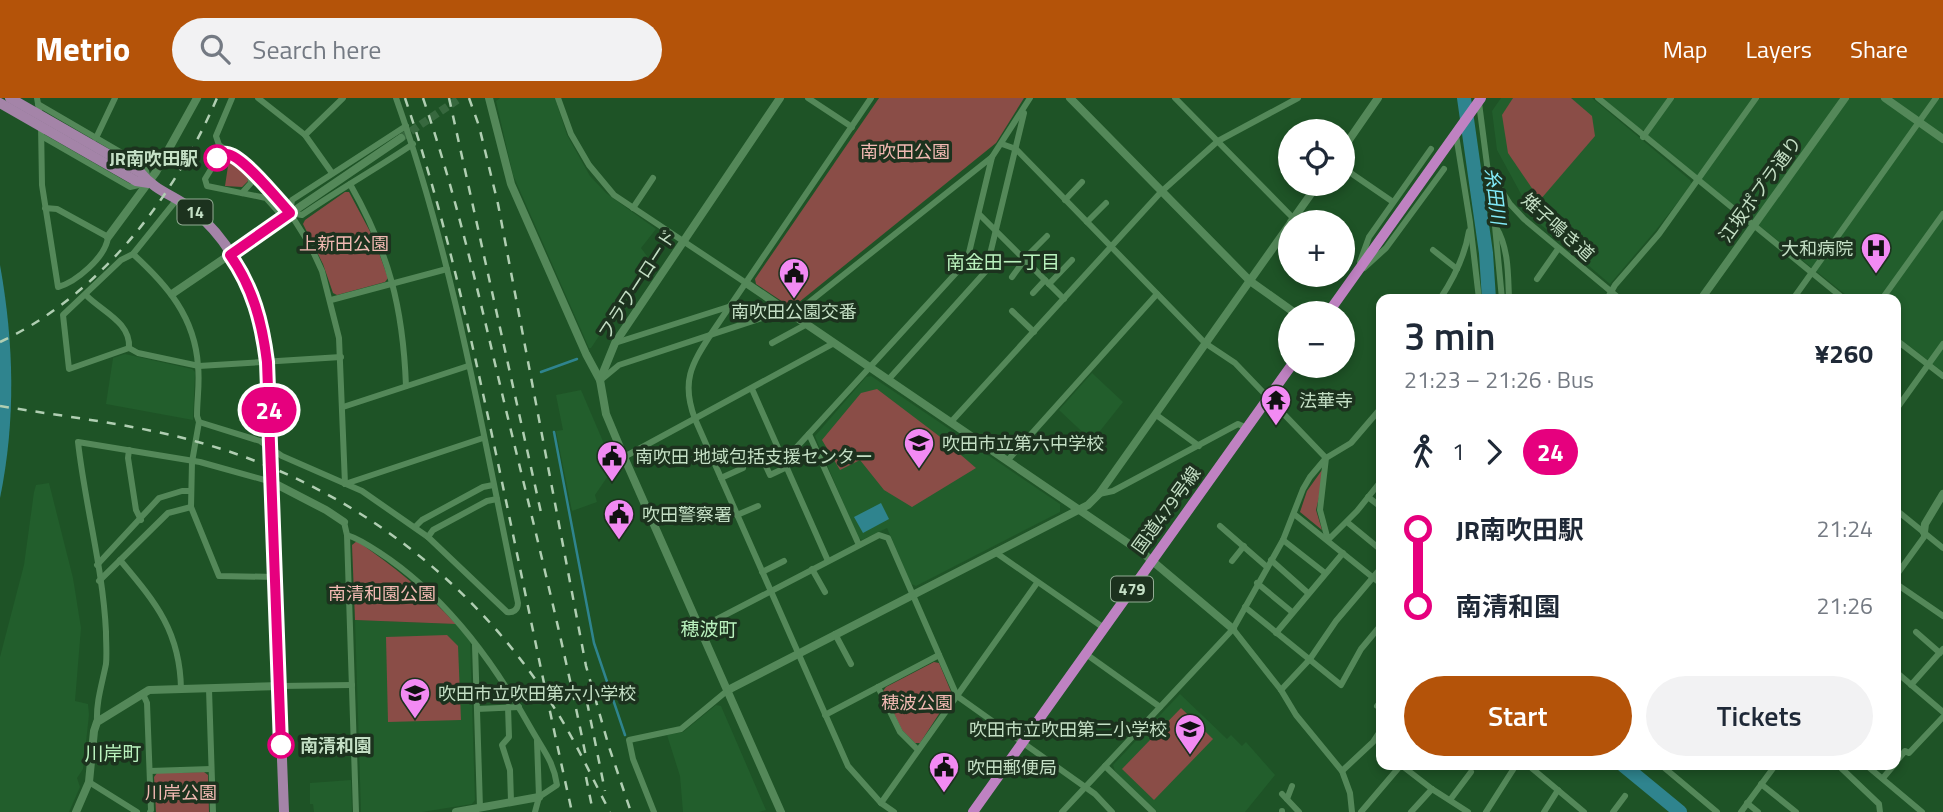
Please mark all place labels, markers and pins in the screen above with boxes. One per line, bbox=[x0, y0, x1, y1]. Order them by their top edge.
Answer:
place label: JR南吹田駅 bbox=[109, 145, 198, 172]
marker: JR南吹田駅 bbox=[204, 145, 230, 171]
hospital icon: 大和病院 bbox=[1859, 231, 1893, 275]
place label: 大和病院 bbox=[1781, 235, 1853, 262]
public building icon: 南吹田公園交番 bbox=[777, 256, 811, 300]
place label: 南吹田公園交番 bbox=[731, 298, 857, 325]
temple icon: 法華寺 bbox=[1259, 383, 1293, 427]
place label: 法華寺 bbox=[1299, 387, 1353, 414]
school or university icon: 吹田市立第六中学校 bbox=[902, 426, 936, 470]
place label: 吹田市立第六中学校 bbox=[942, 430, 1104, 457]
public building icon: 南吹田 地域包括支援センター bbox=[595, 439, 629, 483]
place label: 南吹田 地域包括支援センター bbox=[635, 443, 873, 470]
public building icon: 吹田警察署 bbox=[602, 497, 636, 541]
place label: 吹田警察署 bbox=[642, 501, 732, 528]
school or university icon: 吹田市立吹田第六小学校 bbox=[398, 676, 432, 720]
place label: 吹田市立吹田第六小学校 bbox=[438, 680, 636, 707]
school or university icon: 吹田市立吹田第二小学校 bbox=[1173, 712, 1207, 756]
place label: 吹田市立吹田第二小学校 bbox=[969, 716, 1167, 743]
marker: 南清和園 bbox=[268, 732, 294, 758]
place label: 南清和園 bbox=[300, 732, 372, 759]
public building icon: 吹田郵便局 bbox=[927, 750, 961, 794]
place label: 吹田郵便局 bbox=[967, 754, 1057, 781]

